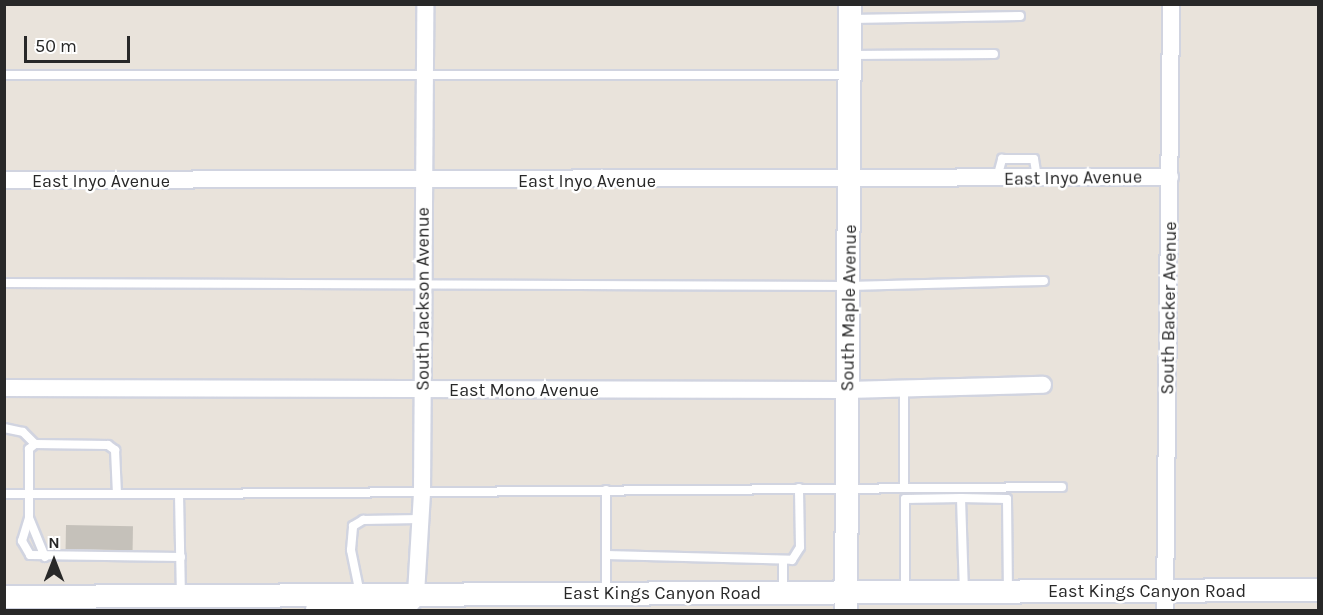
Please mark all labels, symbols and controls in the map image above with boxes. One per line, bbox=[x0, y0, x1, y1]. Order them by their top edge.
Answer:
scale bar bbox=[27, 24, 134, 62]
text: 50 m bbox=[35, 35, 77, 57]
street label: East Inyo Avenue bbox=[1004, 166, 1142, 190]
street label: East Inyo Avenue bbox=[32, 170, 170, 192]
street label: East Inyo Avenue bbox=[518, 170, 656, 192]
street label: South Jackson Avenue bbox=[412, 207, 434, 391]
street label: South Backer Avenue bbox=[1157, 221, 1181, 395]
street label: South Maple Avenue bbox=[837, 224, 861, 392]
street label: East Mono Avenue bbox=[449, 379, 599, 401]
north arrow bbox=[24, 531, 84, 591]
text: N bbox=[48, 533, 60, 552]
street label: East Kings Canyon Road bbox=[1048, 580, 1246, 602]
street label: East Kings Canyon Road bbox=[563, 582, 761, 604]

